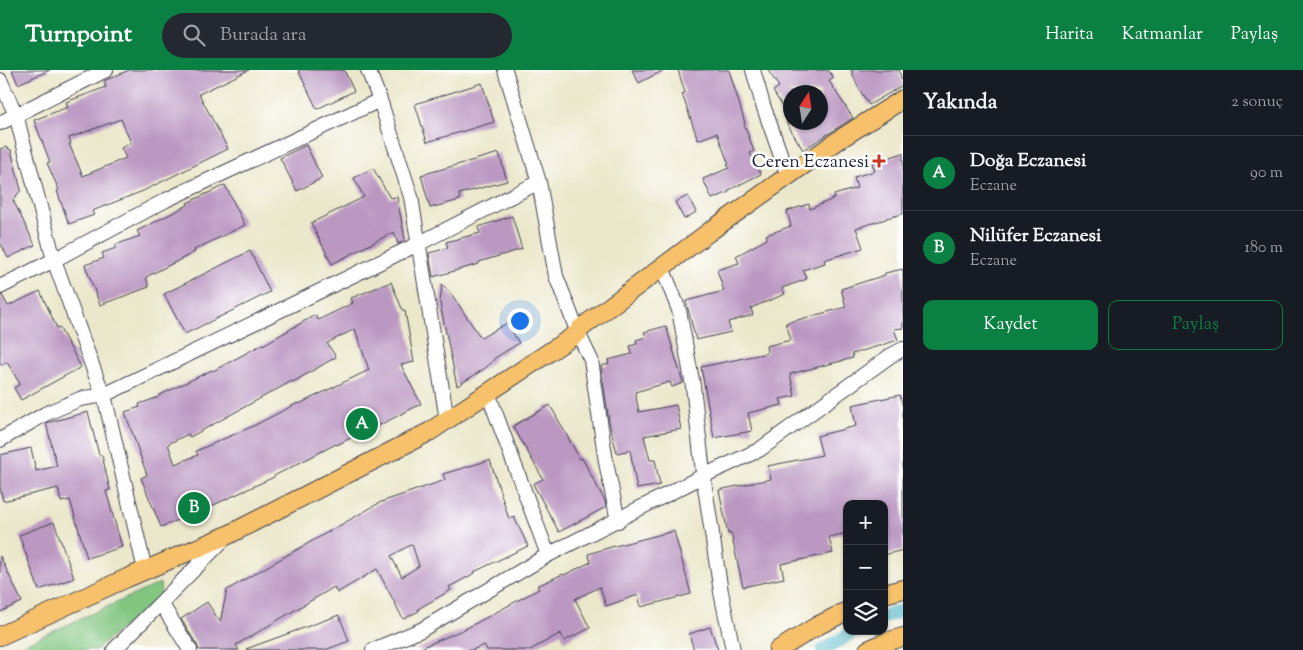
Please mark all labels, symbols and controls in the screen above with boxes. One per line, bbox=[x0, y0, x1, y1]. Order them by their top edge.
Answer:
search box bbox=[162, 13, 512, 58]
text: Turnpoint bbox=[25, 18, 132, 52]
icon: search bbox=[180, 21, 208, 49]
text: Burada ara bbox=[220, 22, 306, 49]
text: Harita bbox=[1045, 22, 1094, 48]
text: Katmanlar bbox=[1122, 22, 1203, 48]
text: Paylaş bbox=[1231, 22, 1278, 48]
north arrow bbox=[783, 85, 828, 130]
text: Yakında bbox=[923, 88, 997, 118]
text: 2 sonuç bbox=[1231, 91, 1283, 114]
text: Doğa Eczanesi bbox=[970, 148, 1086, 175]
place label: Ceren Eczanesi bbox=[752, 150, 869, 176]
marker: Ceren Eczanesi bbox=[873, 155, 885, 167]
text: A bbox=[933, 162, 946, 185]
text: 90 m bbox=[1250, 162, 1283, 185]
text: Eczane bbox=[970, 175, 1017, 198]
text: Nilüfer Eczanesi bbox=[970, 223, 1101, 250]
text: B bbox=[934, 237, 944, 260]
text: 180 m bbox=[1244, 237, 1283, 260]
text: Eczane bbox=[970, 250, 1017, 273]
button: Kaydet bbox=[923, 300, 1098, 350]
button: Paylaş bbox=[1108, 300, 1283, 350]
your location bbox=[507, 308, 533, 334]
pin: A bbox=[346, 405, 378, 443]
pin: B bbox=[178, 489, 210, 527]
map controls bbox=[843, 500, 888, 635]
button: + bbox=[843, 500, 888, 545]
button: − bbox=[843, 545, 888, 590]
button: layers bbox=[843, 590, 888, 635]

